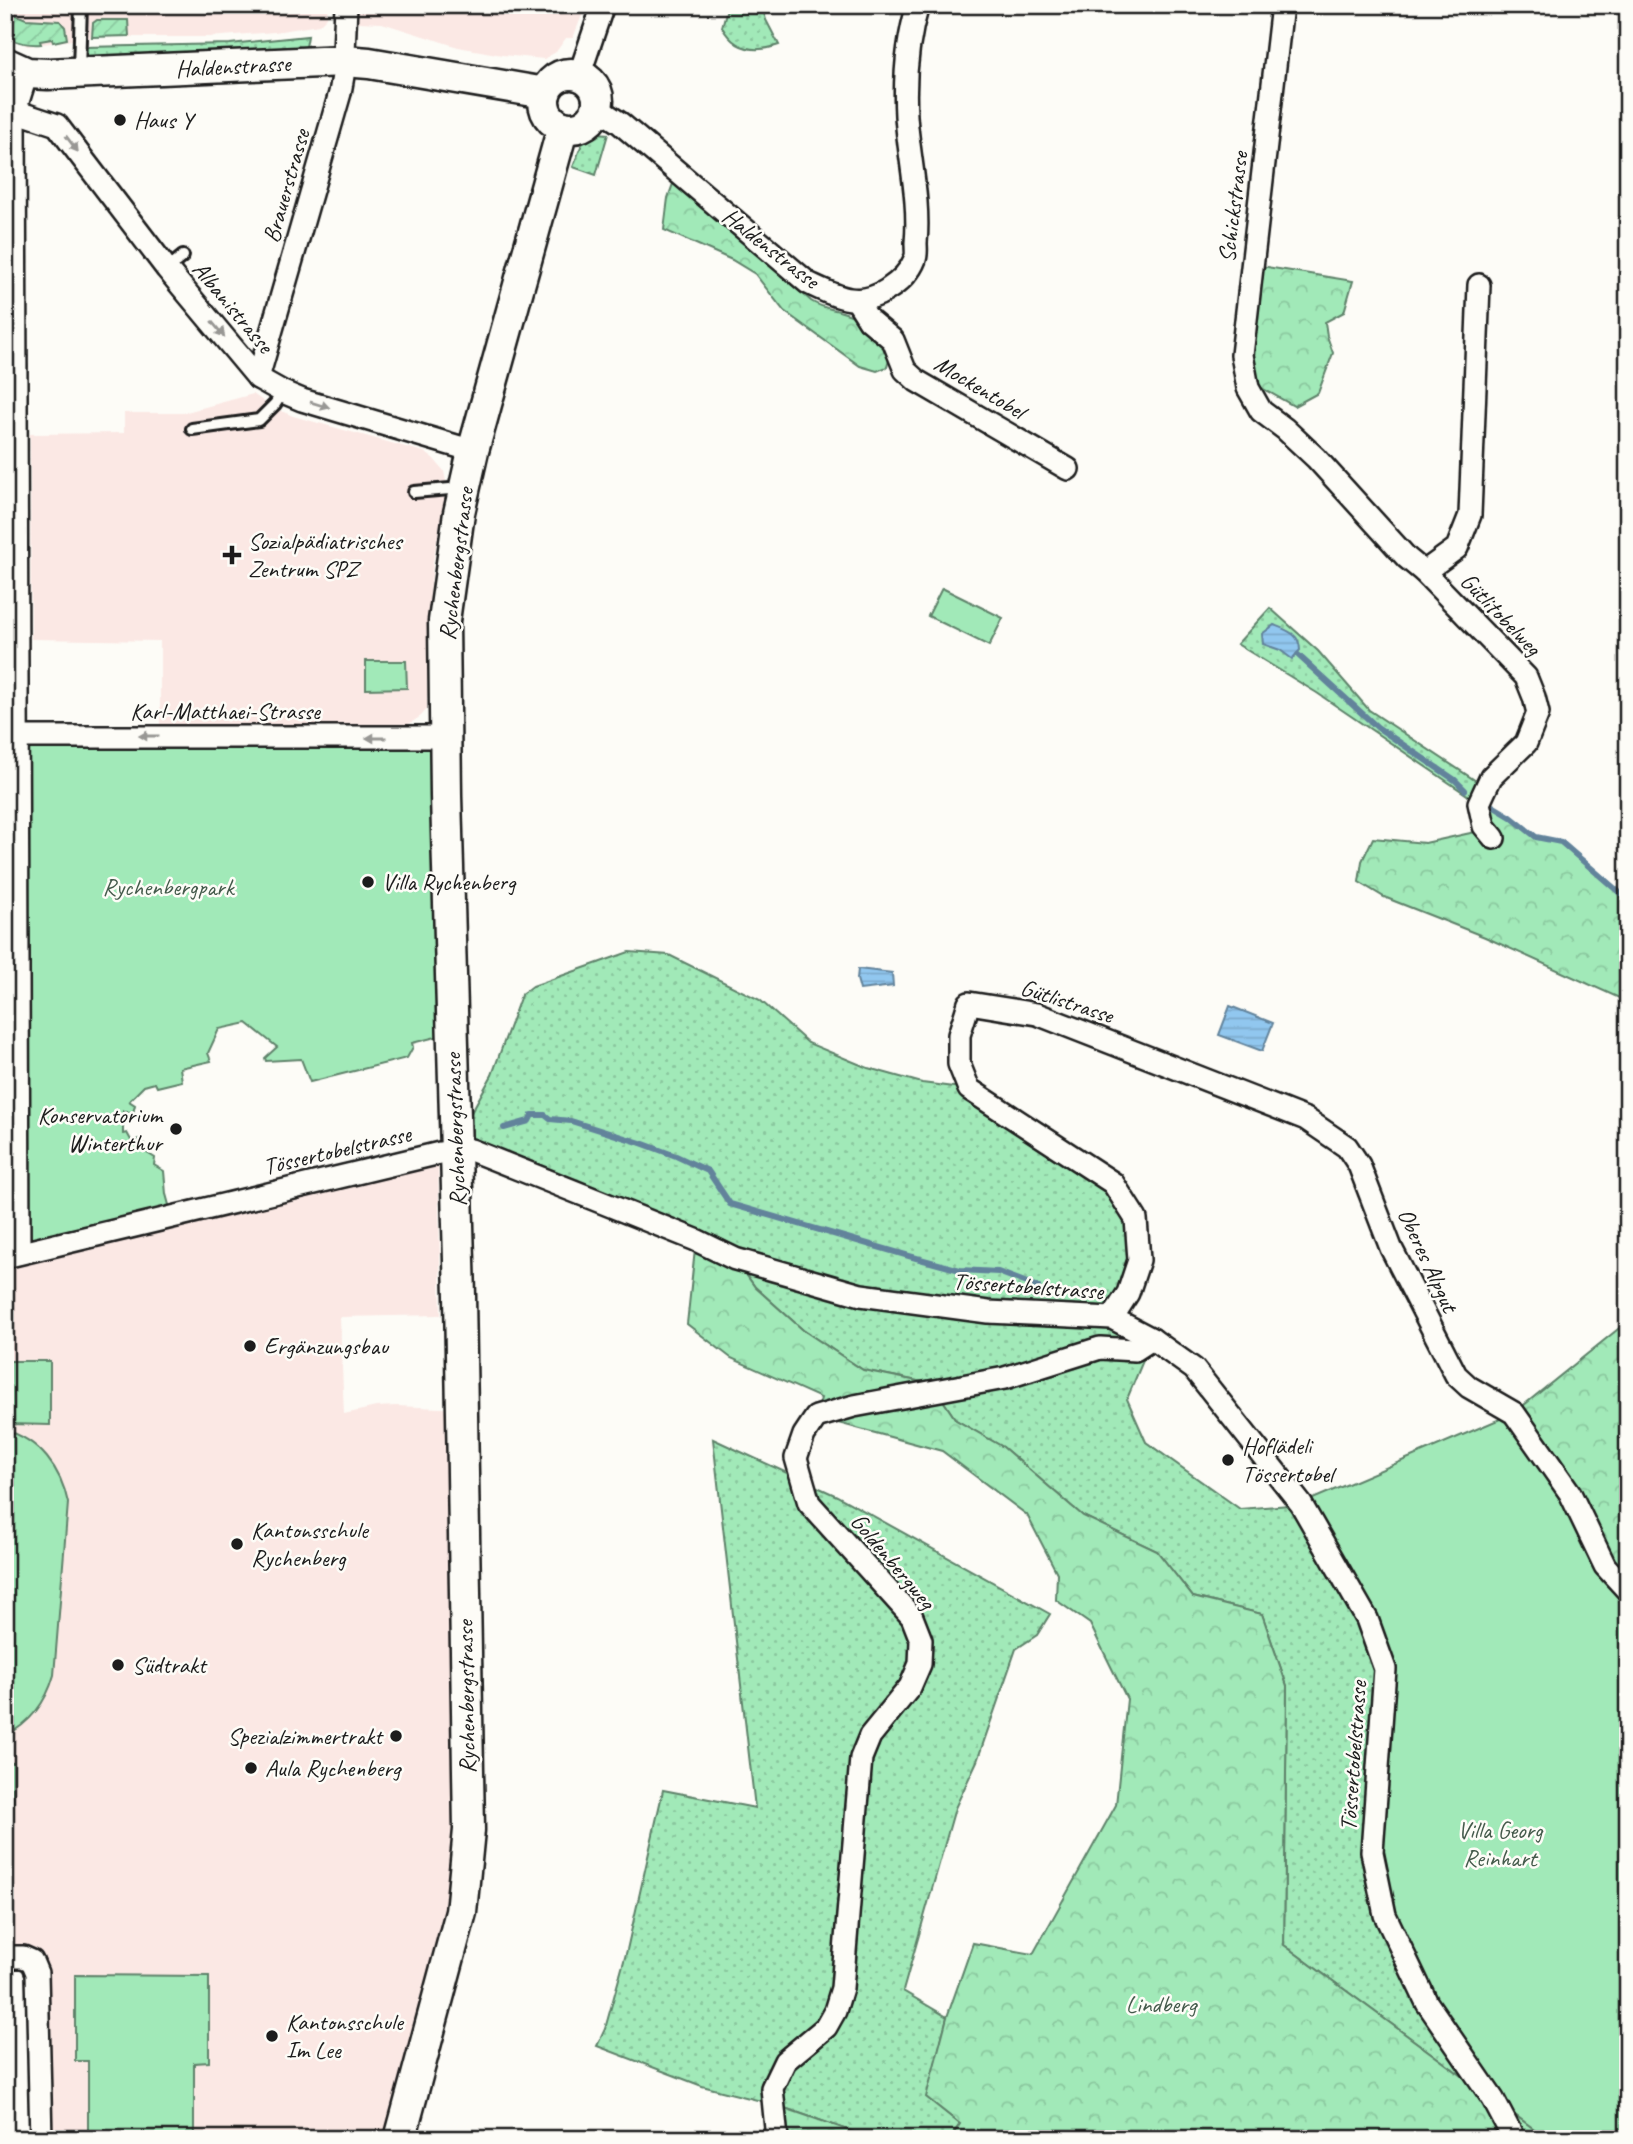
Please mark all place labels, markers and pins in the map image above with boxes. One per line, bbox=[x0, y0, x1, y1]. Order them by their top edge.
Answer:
place label: Haus Y bbox=[134, 105, 197, 135]
marker: Haus Y bbox=[112, 112, 128, 128]
place label: Sozialpädiatrisches Zentrum SPZ bbox=[248, 526, 404, 584]
marker: Sozialpädiatrisches Zentrum SPZ bbox=[222, 545, 242, 565]
place label: Villa Rychenberg bbox=[382, 867, 517, 897]
marker: Villa Rychenberg bbox=[360, 874, 376, 890]
place label: Konservatorium Winterthur bbox=[38, 1100, 165, 1158]
marker: Konservatorium Winterthur bbox=[168, 1121, 184, 1137]
place label: Ergänzungsbau bbox=[264, 1331, 390, 1361]
marker: Ergänzungsbau bbox=[242, 1338, 258, 1354]
place label: Hoflädeli Tössertobel bbox=[1242, 1431, 1337, 1489]
marker: Hoflädeli Tössertobel bbox=[1220, 1452, 1236, 1468]
place label: Kantonsschule Rychenberg bbox=[251, 1515, 370, 1573]
marker: Kantonsschule Rychenberg bbox=[229, 1536, 245, 1552]
place label: Südtrakt bbox=[132, 1650, 208, 1680]
marker: Südtrakt bbox=[110, 1657, 126, 1673]
place label: Spezialzimmertrakt bbox=[228, 1721, 384, 1751]
marker: Spezialzimmertrakt bbox=[388, 1728, 404, 1744]
place label: Aula Rychenberg bbox=[265, 1753, 403, 1783]
marker: Aula Rychenberg bbox=[243, 1760, 259, 1776]
place label: Kantonsschule Im Lee bbox=[286, 2007, 405, 2065]
marker: Kantonsschule Im Lee bbox=[264, 2028, 280, 2044]

